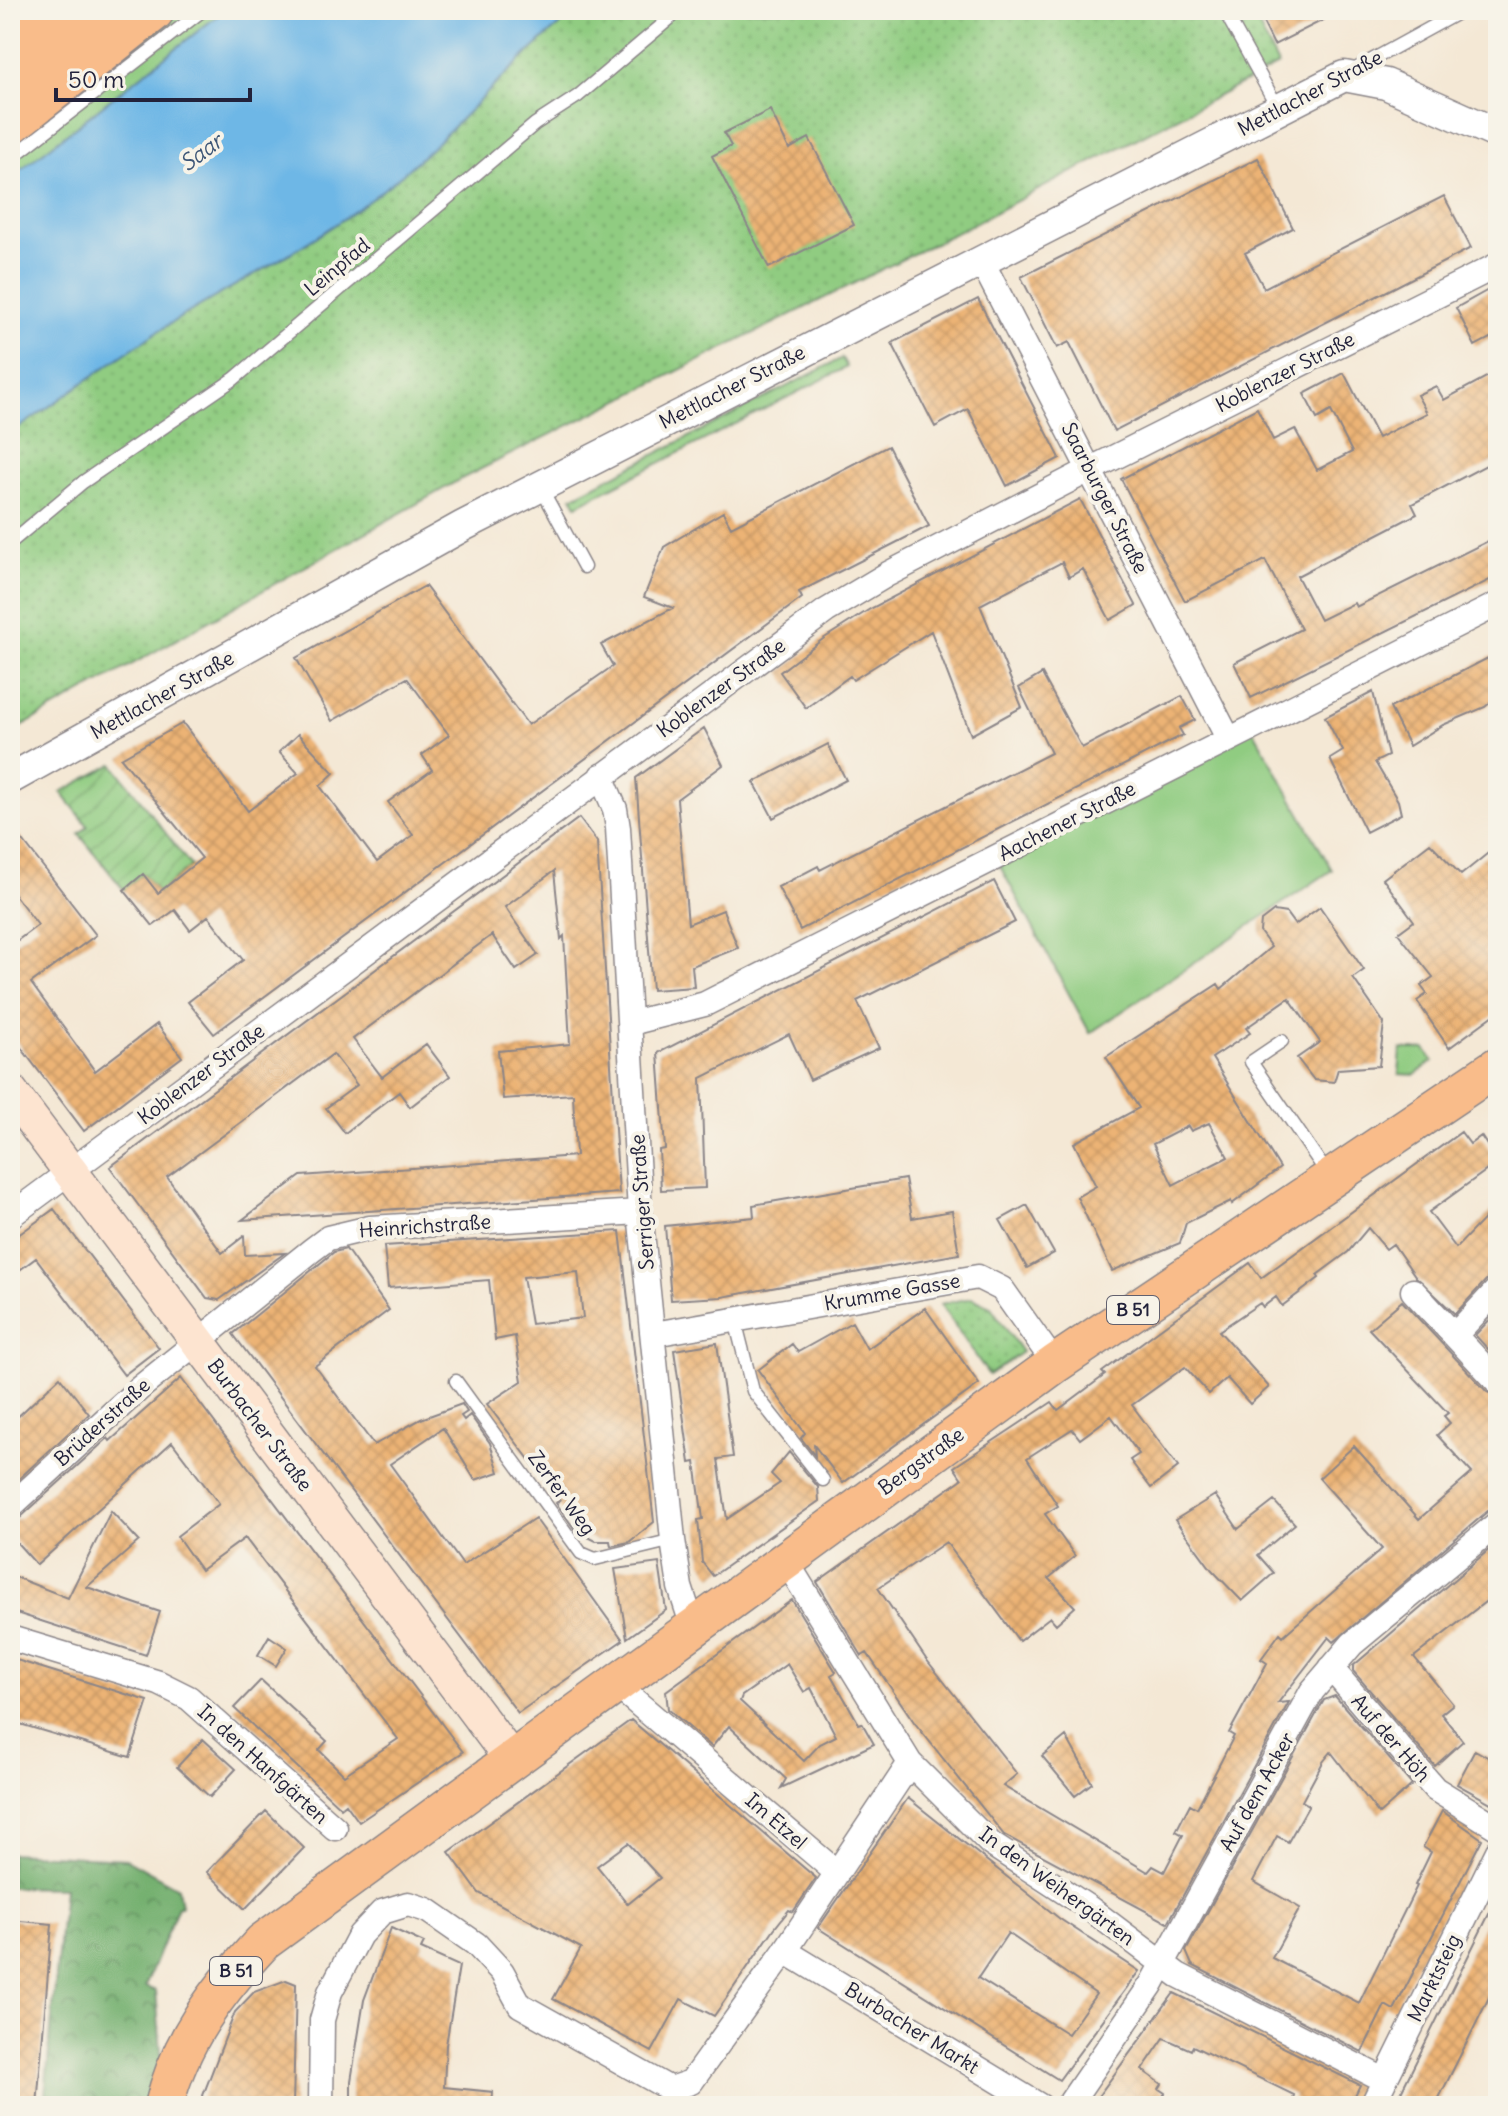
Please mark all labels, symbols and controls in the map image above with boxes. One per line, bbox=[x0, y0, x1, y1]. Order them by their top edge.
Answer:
street label: Mettlacher Straße bbox=[1233, 44, 1386, 141]
scale bar bbox=[56, 52, 250, 102]
text: 50 m bbox=[68, 64, 124, 94]
water label: Saar bbox=[174, 125, 230, 177]
street label: Leinpfad bbox=[299, 232, 375, 301]
street label: Koblenzer Straße bbox=[1211, 326, 1358, 417]
street label: Mettlacher Straße bbox=[655, 339, 809, 434]
street label: Saarburger Straße bbox=[1057, 418, 1154, 577]
street label: Koblenzer Straße bbox=[652, 633, 790, 743]
street label: Mettlacher Straße bbox=[86, 645, 238, 744]
street label: Aachener Straße bbox=[994, 775, 1139, 866]
street label: Koblenzer Straße bbox=[132, 1018, 269, 1130]
street label: Serriger Straße bbox=[624, 1133, 659, 1271]
street label: Heinrichstraße bbox=[358, 1208, 492, 1243]
street label: Krumme Gasse bbox=[822, 1267, 962, 1316]
road number: B 51 bbox=[1107, 1296, 1159, 1324]
street label: Burbacher Straße bbox=[202, 1354, 318, 1496]
street label: Brüderstraße bbox=[49, 1372, 155, 1471]
street label: Bergstraße bbox=[873, 1421, 968, 1500]
street label: Zerfer Weg bbox=[523, 1445, 602, 1540]
street label: Auf der Höh bbox=[1346, 1689, 1436, 1787]
street label: In den Hanfgärten bbox=[193, 1699, 334, 1829]
street label: Auf dem Acker bbox=[1213, 1728, 1300, 1856]
street label: Im Etzel bbox=[740, 1787, 812, 1854]
street label: In den Weihergärten bbox=[975, 1821, 1140, 1950]
street label: Marktsteig bbox=[1402, 1930, 1466, 2026]
road number: B 51 bbox=[210, 1957, 262, 1985]
street label: Burbacher Markt bbox=[841, 1976, 984, 2079]

